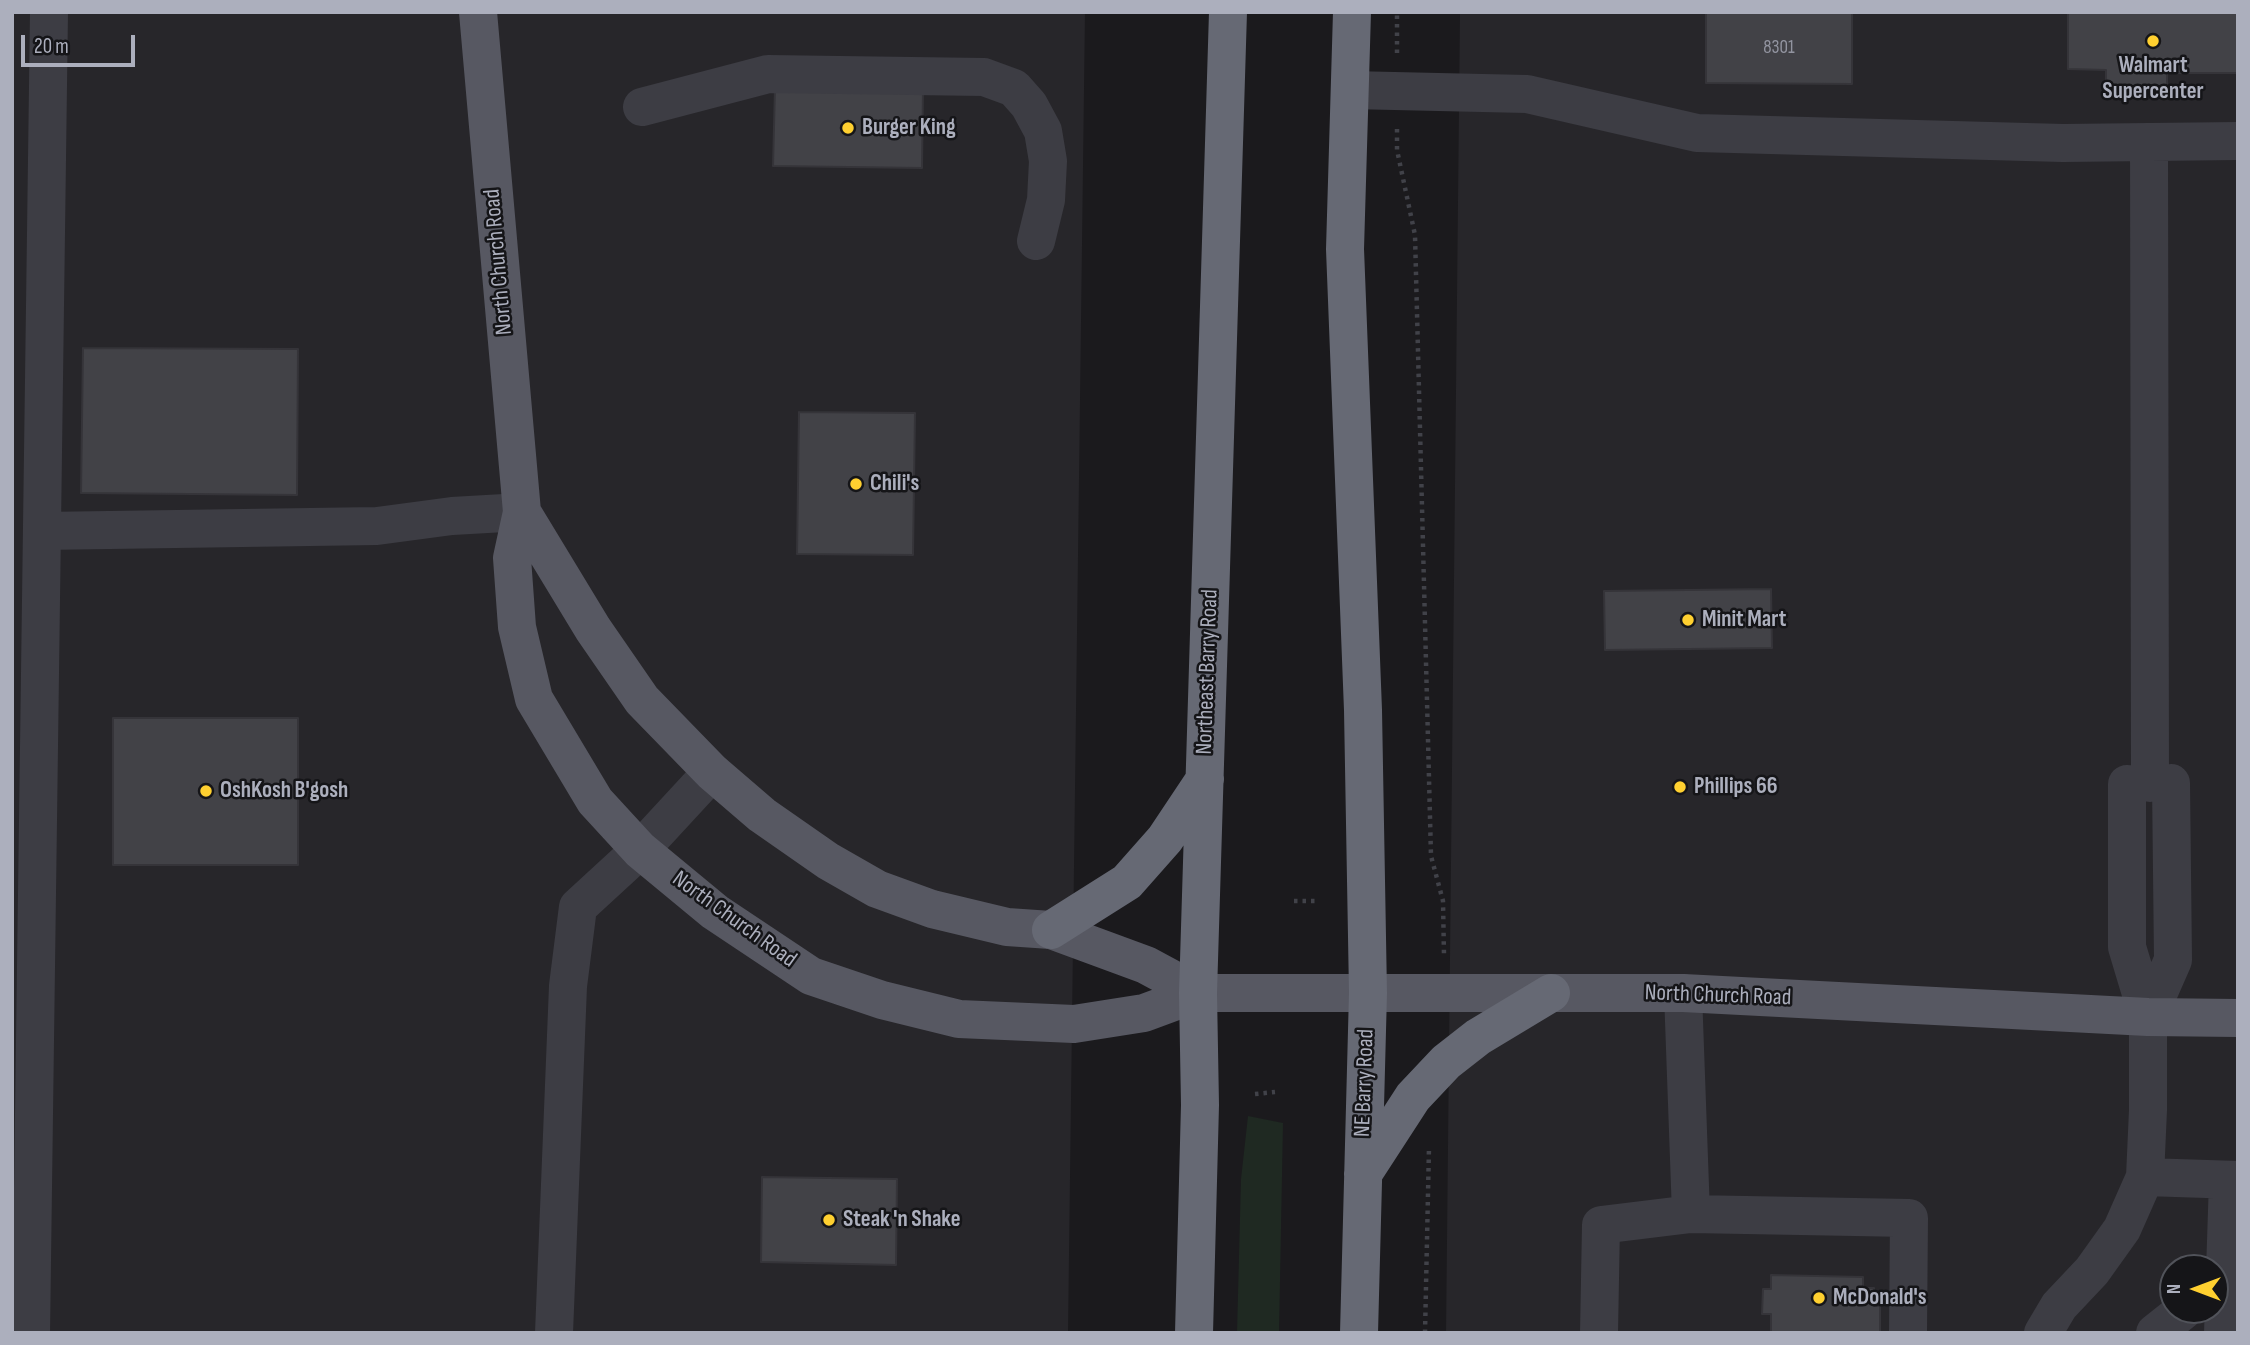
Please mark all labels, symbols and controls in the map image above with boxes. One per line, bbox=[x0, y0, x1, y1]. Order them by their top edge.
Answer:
scale bar bbox=[24, 21, 138, 65]
marker: Walmart Supercenter bbox=[2145, 33, 2161, 49]
text: 20 m bbox=[34, 34, 69, 59]
house number: 8301 bbox=[1763, 37, 1795, 59]
place label: Walmart Supercenter bbox=[2102, 52, 2204, 106]
place label: Burger King bbox=[862, 114, 956, 142]
marker: Burger King bbox=[840, 120, 856, 136]
street label: North Church Road bbox=[479, 188, 519, 336]
place label: Chili's bbox=[870, 470, 919, 498]
marker: Chili's bbox=[848, 476, 864, 492]
street label: Northeast Barry Road bbox=[1191, 589, 1225, 755]
place label: Minit Mart bbox=[1702, 606, 1786, 634]
marker: Minit Mart bbox=[1680, 612, 1696, 628]
place label: Phillips 66 bbox=[1694, 773, 1778, 801]
place label: OshKosh B'gosh bbox=[220, 777, 348, 805]
marker: Phillips 66 bbox=[1672, 779, 1688, 795]
marker: OshKosh B'gosh bbox=[198, 783, 214, 799]
street label: North Church Road bbox=[667, 866, 801, 974]
street label: North Church Road bbox=[1644, 980, 1792, 1012]
street label: NE Barry Road bbox=[1349, 1028, 1381, 1138]
place label: Steak 'n Shake bbox=[843, 1206, 960, 1234]
marker: Steak 'n Shake bbox=[821, 1212, 837, 1228]
north arrow bbox=[2159, 1254, 2229, 1324]
place label: McDonald's bbox=[1833, 1284, 1926, 1312]
text: N bbox=[2163, 1284, 2186, 1294]
marker: McDonald's bbox=[1811, 1290, 1827, 1306]

